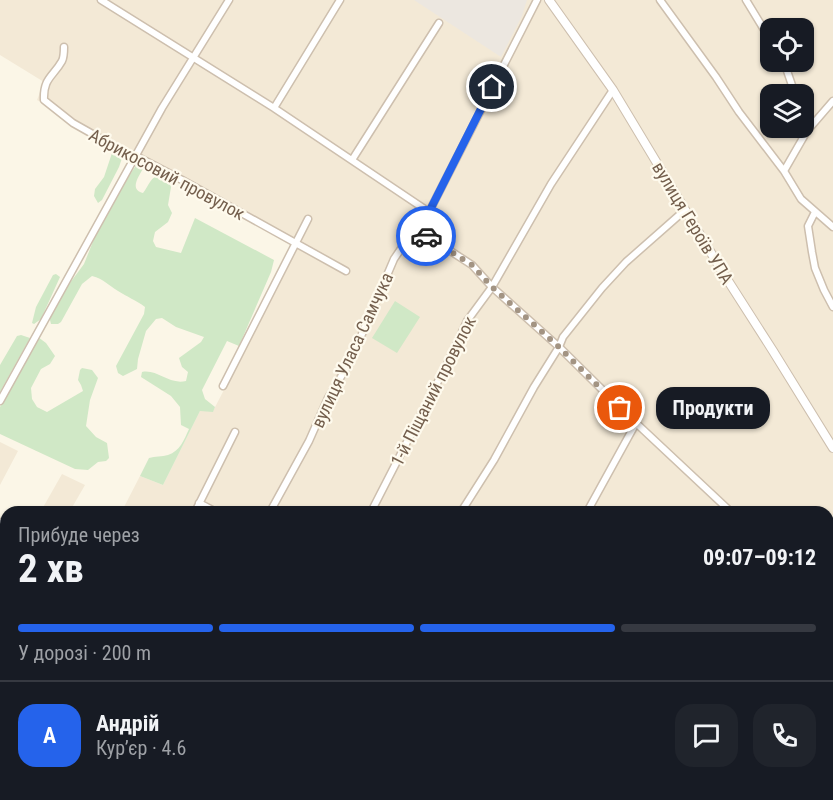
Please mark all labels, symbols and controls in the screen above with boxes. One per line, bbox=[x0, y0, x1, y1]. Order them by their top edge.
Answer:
map controls bbox=[760, 18, 814, 138]
button: locate bbox=[760, 18, 814, 72]
pin bbox=[466, 61, 517, 112]
icon: home bbox=[475, 70, 508, 103]
button: layers bbox=[760, 84, 814, 138]
street label: Абрикосовий провулок bbox=[86, 124, 249, 224]
street label: вулиця Героїв УПА bbox=[648, 158, 738, 289]
courier bbox=[396, 206, 456, 266]
icon: car bbox=[410, 220, 443, 253]
street label: вулиця Уласа Самчука bbox=[307, 269, 397, 431]
street label: 1-й Піщаний провулок bbox=[386, 312, 480, 469]
pin bbox=[594, 382, 645, 433]
callout: Продукти bbox=[656, 387, 770, 429]
icon: bag bbox=[603, 391, 636, 424]
text: Продукти bbox=[673, 396, 753, 420]
text: Прибуде через bbox=[18, 523, 140, 547]
text: 09:07–09:12 bbox=[703, 545, 816, 570]
text: 2 хв bbox=[18, 546, 84, 592]
text: У дорозі · 200 m bbox=[18, 641, 151, 665]
button: chat bbox=[675, 704, 738, 767]
button: phone bbox=[753, 704, 816, 767]
text: Андрій bbox=[96, 711, 159, 736]
text: А bbox=[43, 723, 56, 748]
text: Кур’єр · 4.6 bbox=[96, 736, 186, 760]

